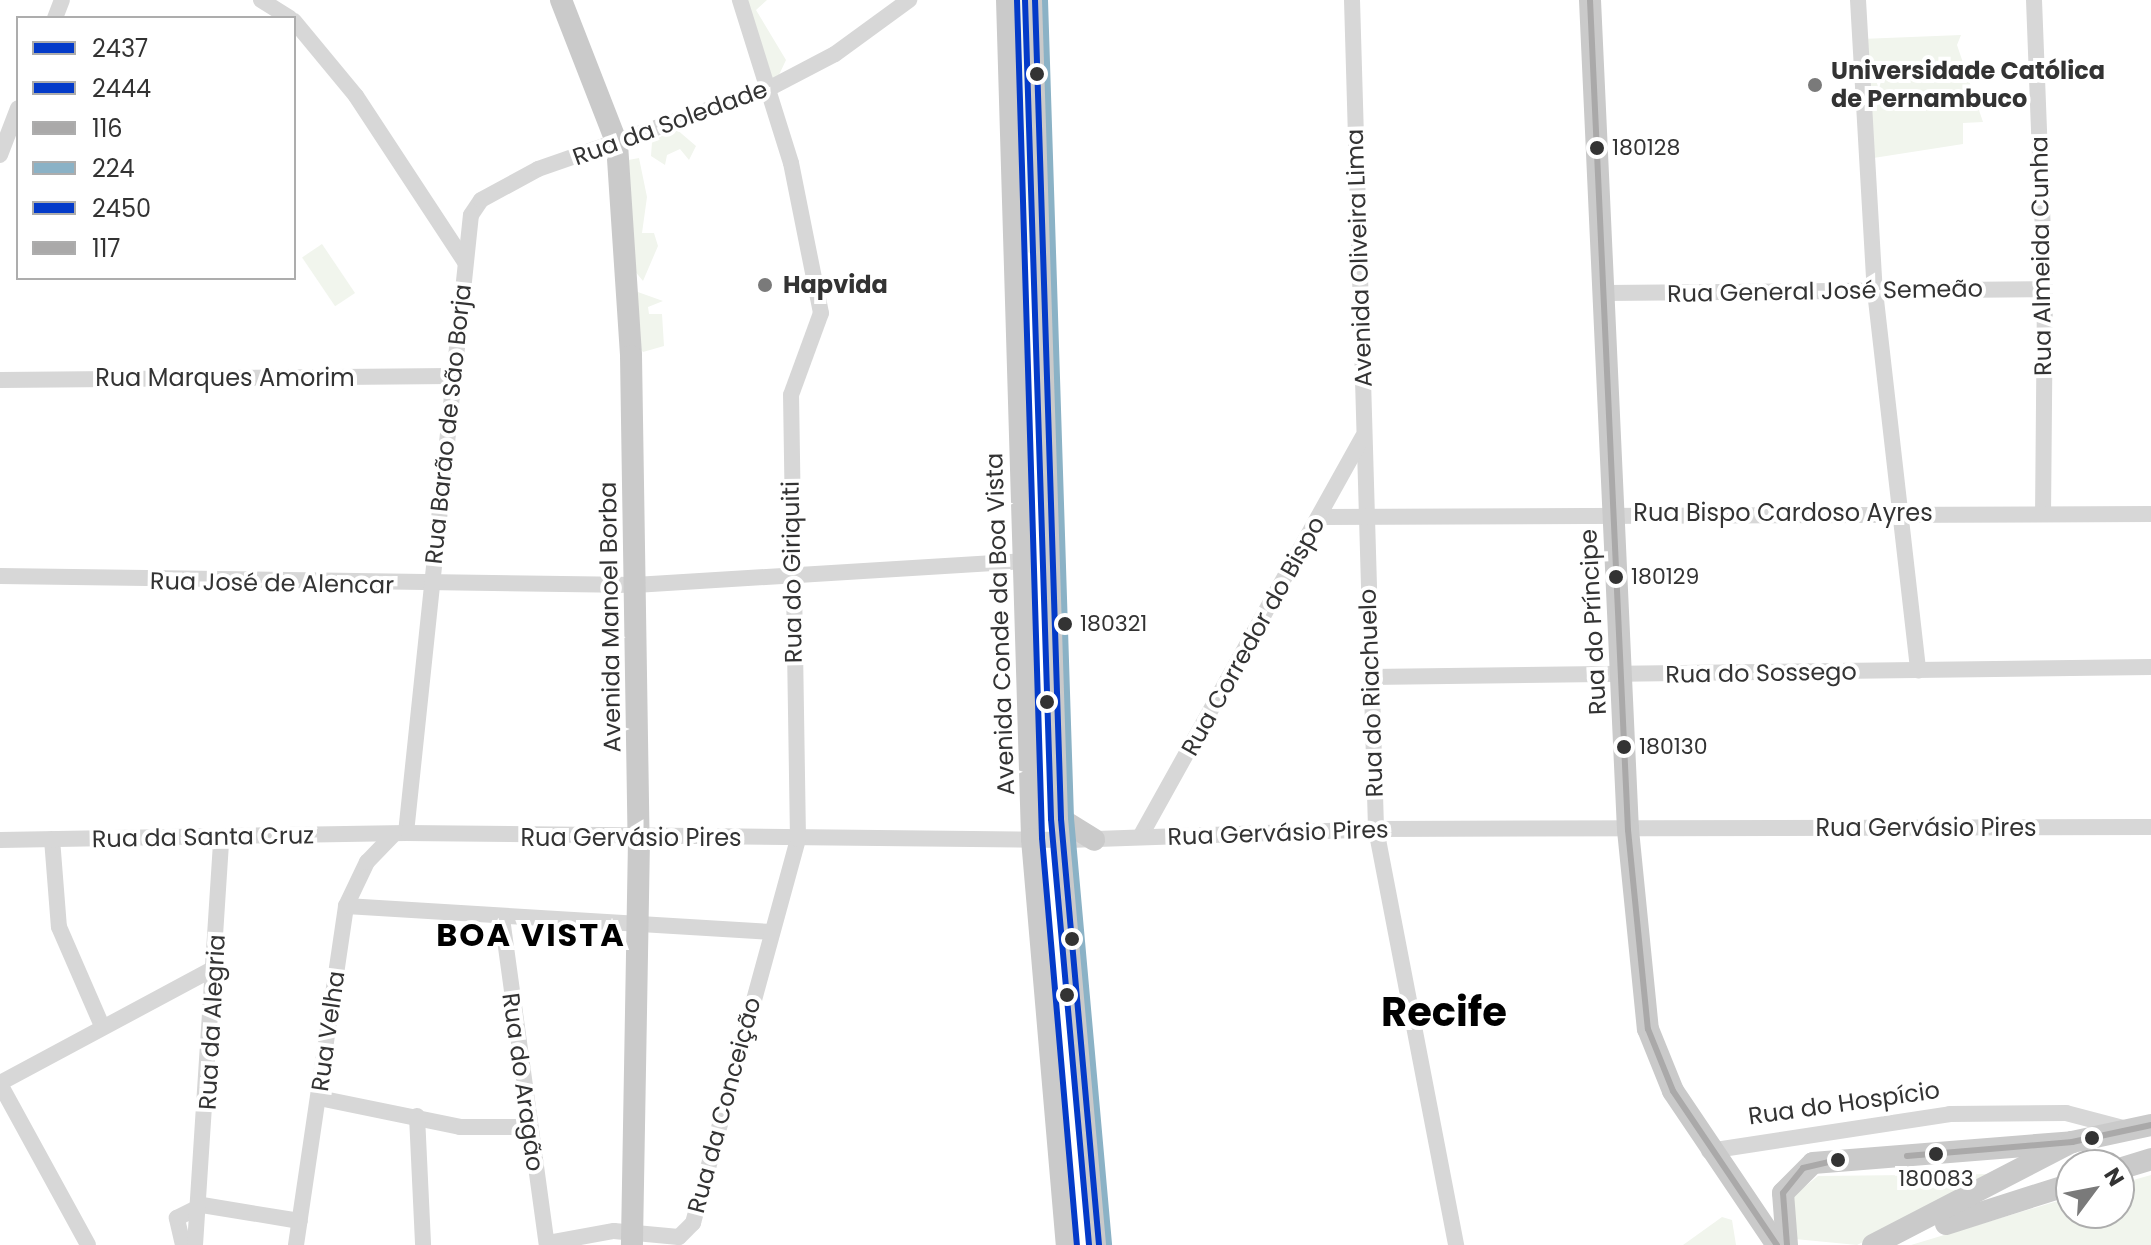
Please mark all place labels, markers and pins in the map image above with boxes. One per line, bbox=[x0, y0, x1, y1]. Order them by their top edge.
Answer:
place label: Universidade Católica de Pernambuco bbox=[1831, 57, 2105, 113]
unlabelled marker bbox=[1029, 66, 1045, 82]
marker: Universidade Católica de Pernambuco bbox=[1806, 76, 1824, 94]
place label: 180128 bbox=[1612, 135, 1680, 161]
marker: 180128 bbox=[1589, 140, 1605, 156]
place label: Hapvida bbox=[783, 271, 888, 299]
marker: Hapvida bbox=[754, 274, 776, 296]
place label: 180129 bbox=[1631, 564, 1699, 590]
marker: 180129 bbox=[1608, 569, 1624, 585]
place label: 180321 bbox=[1080, 611, 1147, 637]
marker: 180321 bbox=[1057, 616, 1073, 632]
unlabelled marker bbox=[1039, 694, 1055, 710]
place label: 180130 bbox=[1639, 734, 1708, 760]
marker: 180130 bbox=[1616, 739, 1632, 755]
unlabelled marker bbox=[1064, 931, 1080, 947]
unlabelled marker bbox=[1059, 987, 1075, 1003]
unlabelled marker bbox=[2084, 1130, 2100, 1146]
marker: 180083 bbox=[1928, 1146, 1944, 1162]
unlabelled marker bbox=[1830, 1152, 1846, 1168]
place label: 180083 bbox=[1898, 1166, 1974, 1192]

